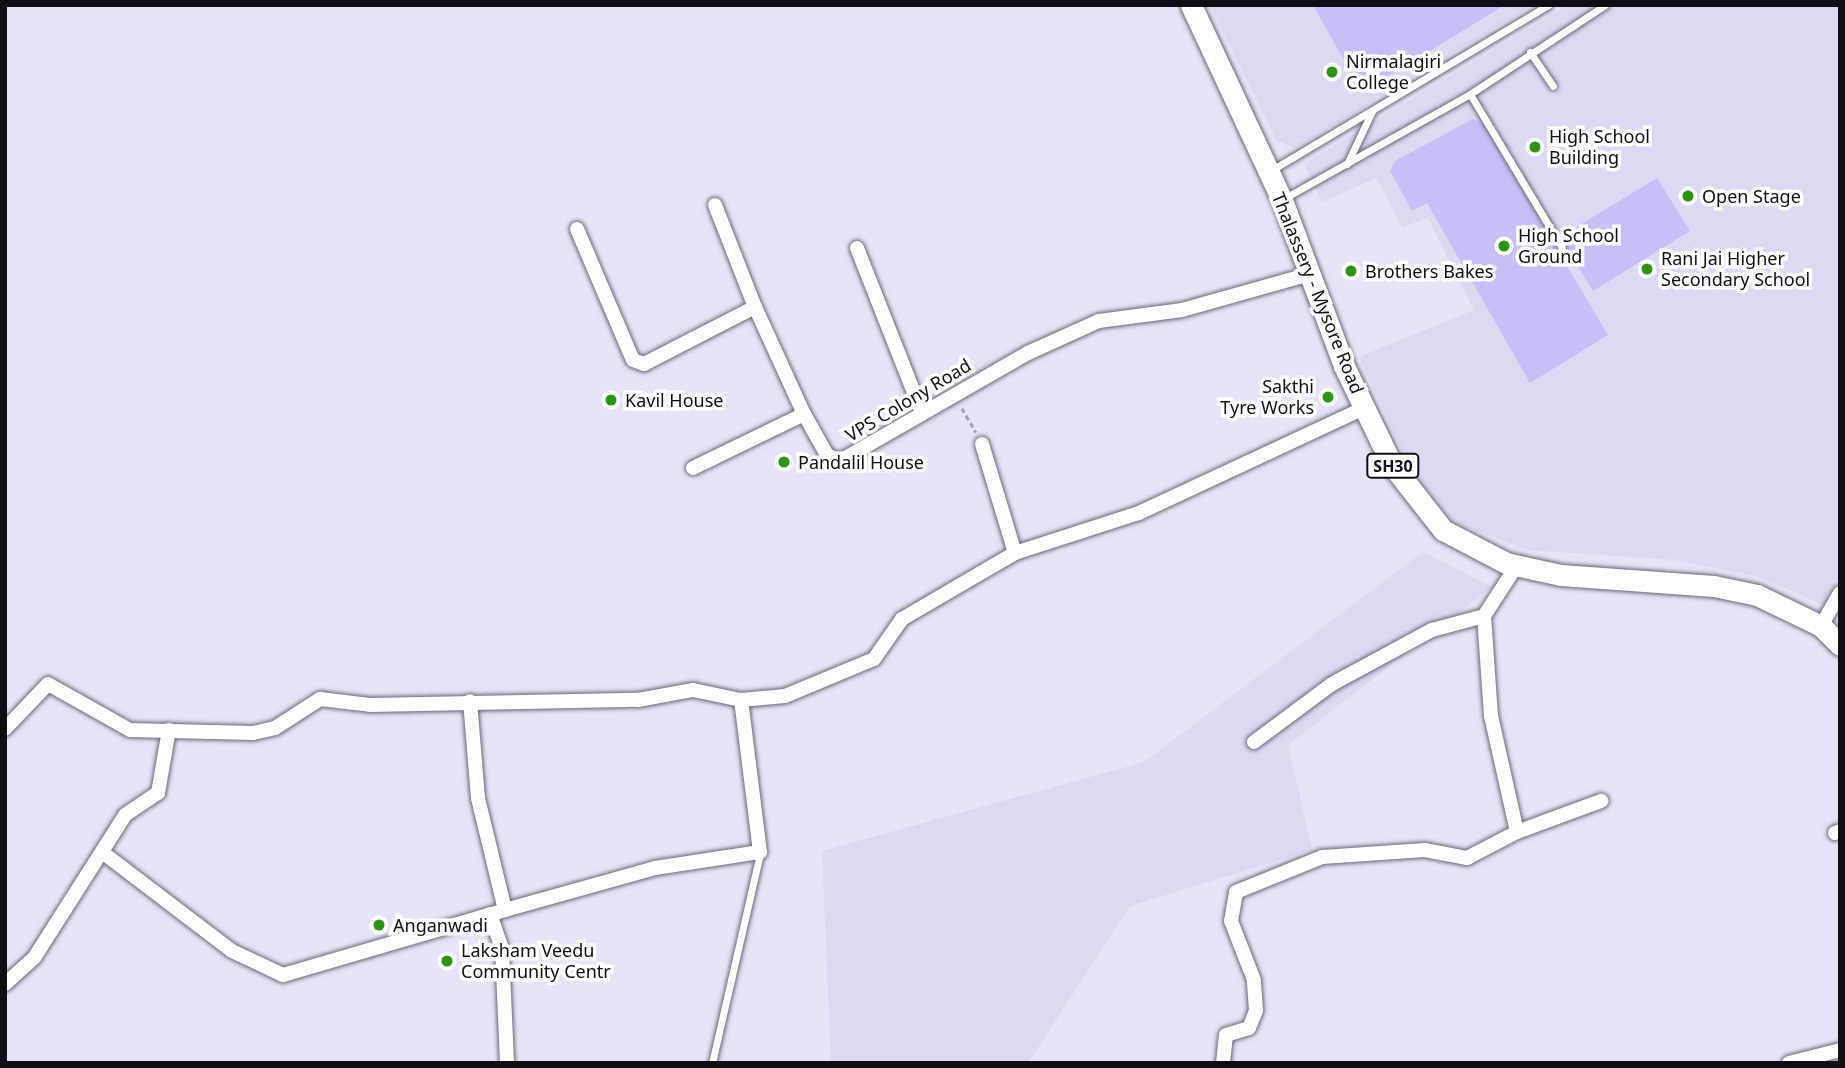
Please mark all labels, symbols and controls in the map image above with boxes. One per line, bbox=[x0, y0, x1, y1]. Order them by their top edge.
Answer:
place label: Nirmalagiri College bbox=[1346, 51, 1441, 94]
marker: Nirmalagiri College bbox=[1324, 64, 1340, 80]
place label: High School Building bbox=[1549, 126, 1650, 168]
marker: High School Building bbox=[1527, 139, 1543, 155]
place label: Open Stage bbox=[1702, 185, 1801, 207]
marker: Open Stage bbox=[1680, 188, 1696, 204]
street label: Thalassery - Mysore Road bbox=[1268, 189, 1368, 397]
place label: High School Ground bbox=[1518, 225, 1619, 268]
marker: High School Ground bbox=[1496, 238, 1512, 254]
place label: Rani Jai Higher Secondary School bbox=[1661, 248, 1810, 290]
place label: Brothers Bakes bbox=[1365, 260, 1493, 282]
marker: Rani Jai Higher Secondary School bbox=[1639, 261, 1655, 277]
marker: Brothers Bakes bbox=[1343, 263, 1359, 279]
street label: VPS Colony Road bbox=[841, 354, 975, 446]
place label: Sakthi Tyre Works bbox=[1220, 376, 1314, 418]
place label: Kavil House bbox=[625, 389, 723, 411]
marker: Sakthi Tyre Works bbox=[1320, 389, 1336, 405]
marker: Kavil House bbox=[603, 392, 619, 408]
place label: Pandalil House bbox=[798, 451, 924, 473]
road number: SH30 bbox=[1365, 453, 1421, 478]
marker: Pandalil House bbox=[776, 454, 792, 470]
place label: Anganwadi bbox=[393, 914, 488, 936]
marker: Anganwadi bbox=[371, 917, 387, 933]
place label: Laksham Veedu Community Centr bbox=[461, 940, 611, 982]
marker: Laksham Veedu Community Centr bbox=[439, 953, 455, 969]

